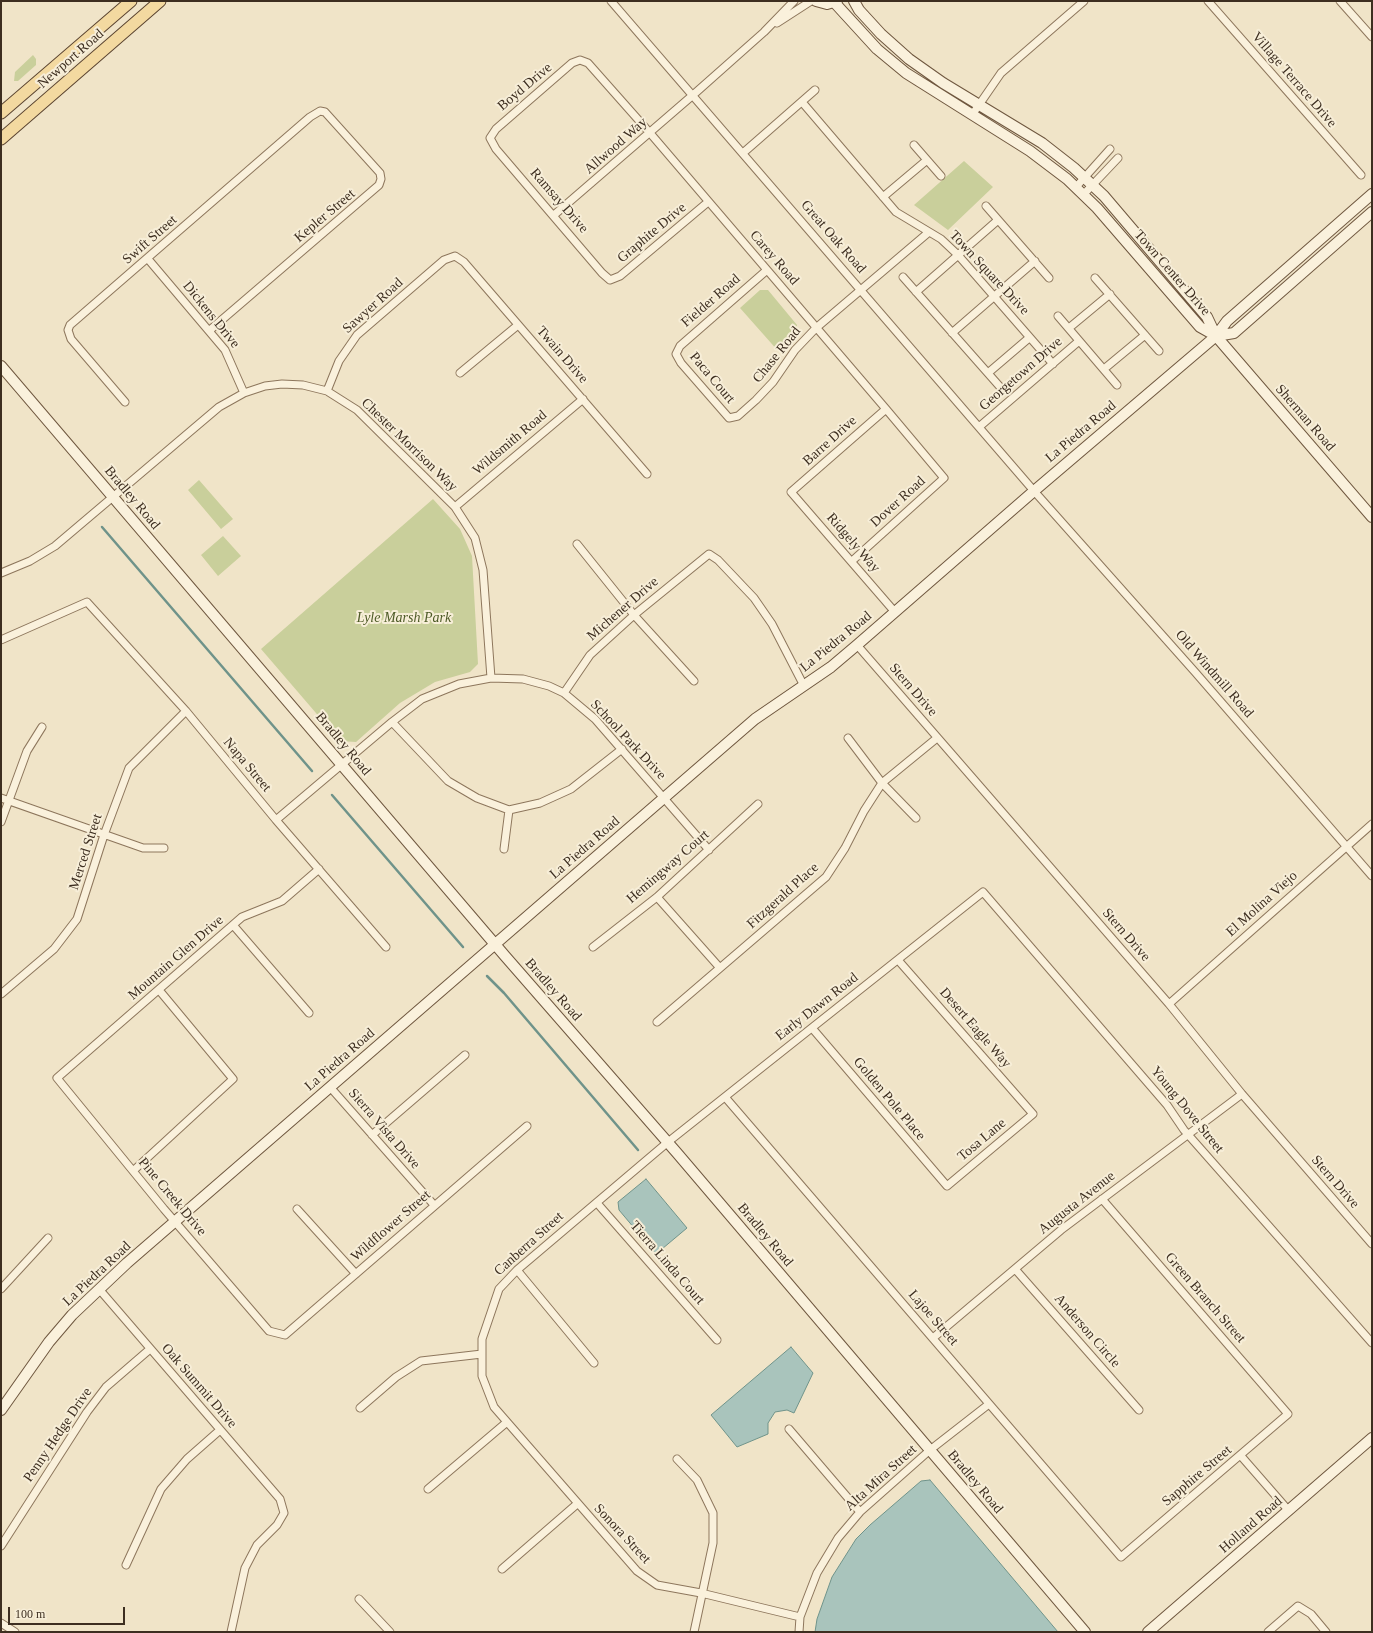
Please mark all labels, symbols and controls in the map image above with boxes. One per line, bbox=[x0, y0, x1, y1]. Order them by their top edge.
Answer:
street label: Newport Road bbox=[35, 26, 107, 92]
street label: Village Terrace Drive bbox=[1248, 29, 1340, 131]
street label: Boyd Drive bbox=[494, 59, 556, 115]
street label: Allwood Way bbox=[581, 114, 651, 178]
street label: Ramsay Drive bbox=[526, 165, 592, 237]
street label: Kepler Street bbox=[291, 186, 359, 246]
street label: Great Oak Road bbox=[797, 197, 869, 277]
street label: Graphite Drive bbox=[614, 199, 690, 267]
street label: Swift Street bbox=[119, 212, 181, 268]
street label: Carey Road bbox=[746, 227, 802, 289]
street label: Town Square Drive bbox=[946, 227, 1032, 319]
street label: Town Center Drive bbox=[1130, 227, 1214, 319]
street label: Fielder Road bbox=[678, 271, 744, 331]
street label: Sawyer Road bbox=[339, 275, 407, 337]
street label: Dickens Drive bbox=[179, 278, 243, 352]
street label: Twain Drive bbox=[533, 323, 591, 387]
street label: Chase Road bbox=[749, 324, 805, 386]
street label: Georgetown Drive bbox=[976, 333, 1066, 415]
street label: Paca Court bbox=[686, 349, 738, 407]
street label: Sherman Road bbox=[1271, 381, 1339, 455]
street label: Chester Morrison Way bbox=[357, 395, 461, 495]
street label: La Piedra Road bbox=[1042, 398, 1120, 466]
street label: Wildsmith Road bbox=[470, 407, 550, 479]
street label: Barre Drive bbox=[800, 413, 860, 469]
street label: Bradley Road bbox=[101, 463, 163, 533]
street label: Dover Road bbox=[867, 473, 929, 531]
street label: Ridgely Way bbox=[823, 510, 883, 576]
street label: Michener Drive bbox=[584, 573, 662, 645]
street label: La Piedra Road bbox=[797, 608, 875, 676]
park label: Lyle Marsh Park bbox=[357, 610, 451, 626]
street label: Old Windmill Road bbox=[1171, 627, 1257, 721]
street label: Stern Drive bbox=[885, 660, 941, 720]
street label: School Park Drive bbox=[587, 696, 669, 784]
street label: Bradley Road bbox=[312, 709, 374, 779]
street label: Napa Street bbox=[219, 734, 275, 796]
street label: Merced Street bbox=[66, 812, 106, 892]
street label: La Piedra Road bbox=[547, 813, 623, 883]
street label: Hemingway Court bbox=[623, 827, 713, 907]
street label: Fitzgerald Place bbox=[744, 859, 822, 933]
street label: El Molina Viejo bbox=[1223, 868, 1301, 940]
street label: Stern Drive bbox=[1098, 905, 1154, 965]
street label: Mountain Glen Drive bbox=[125, 912, 227, 1004]
street label: Bradley Road bbox=[521, 955, 585, 1025]
street label: Early Dawn Road bbox=[772, 970, 862, 1044]
street label: Desert Eagle Way bbox=[936, 984, 1014, 1072]
street label: La Piedra Road bbox=[302, 1025, 378, 1095]
street label: Golden Pole Place bbox=[849, 1054, 929, 1144]
street label: Young Dove Street bbox=[1147, 1063, 1227, 1157]
street label: Sierra Vista Drive bbox=[345, 1085, 423, 1173]
street label: Tosa Lane bbox=[954, 1115, 1010, 1165]
street label: Stern Drive bbox=[1307, 1152, 1363, 1212]
street label: Pine Creek Drive bbox=[134, 1154, 210, 1240]
street label: Augusta Avenue bbox=[1035, 1168, 1119, 1238]
street label: Wildflower Street bbox=[348, 1187, 434, 1265]
street label: Bradley Road bbox=[734, 1200, 796, 1270]
street label: Canberra Street bbox=[491, 1208, 567, 1280]
street label: Tierra Linda Court bbox=[626, 1218, 708, 1308]
street label: La Piedra Road bbox=[59, 1238, 135, 1310]
street label: Green Branch Street bbox=[1161, 1249, 1249, 1347]
street label: Lajoe Street bbox=[904, 1287, 962, 1349]
street label: Anderson Circle bbox=[1050, 1291, 1124, 1371]
street label: Oak Summit Drive bbox=[158, 1340, 240, 1432]
street label: Penny Hedge Drive bbox=[20, 1385, 96, 1485]
street label: Alta Mira Street bbox=[842, 1441, 920, 1515]
street label: Sapphire Street bbox=[1159, 1442, 1235, 1510]
street label: Bradley Road bbox=[944, 1447, 1006, 1517]
street label: Holland Road bbox=[1216, 1493, 1286, 1557]
street label: Sonora Street bbox=[590, 1501, 654, 1567]
scale bar bbox=[10, 1599, 127, 1625]
text: 100 m bbox=[15, 1607, 45, 1621]

